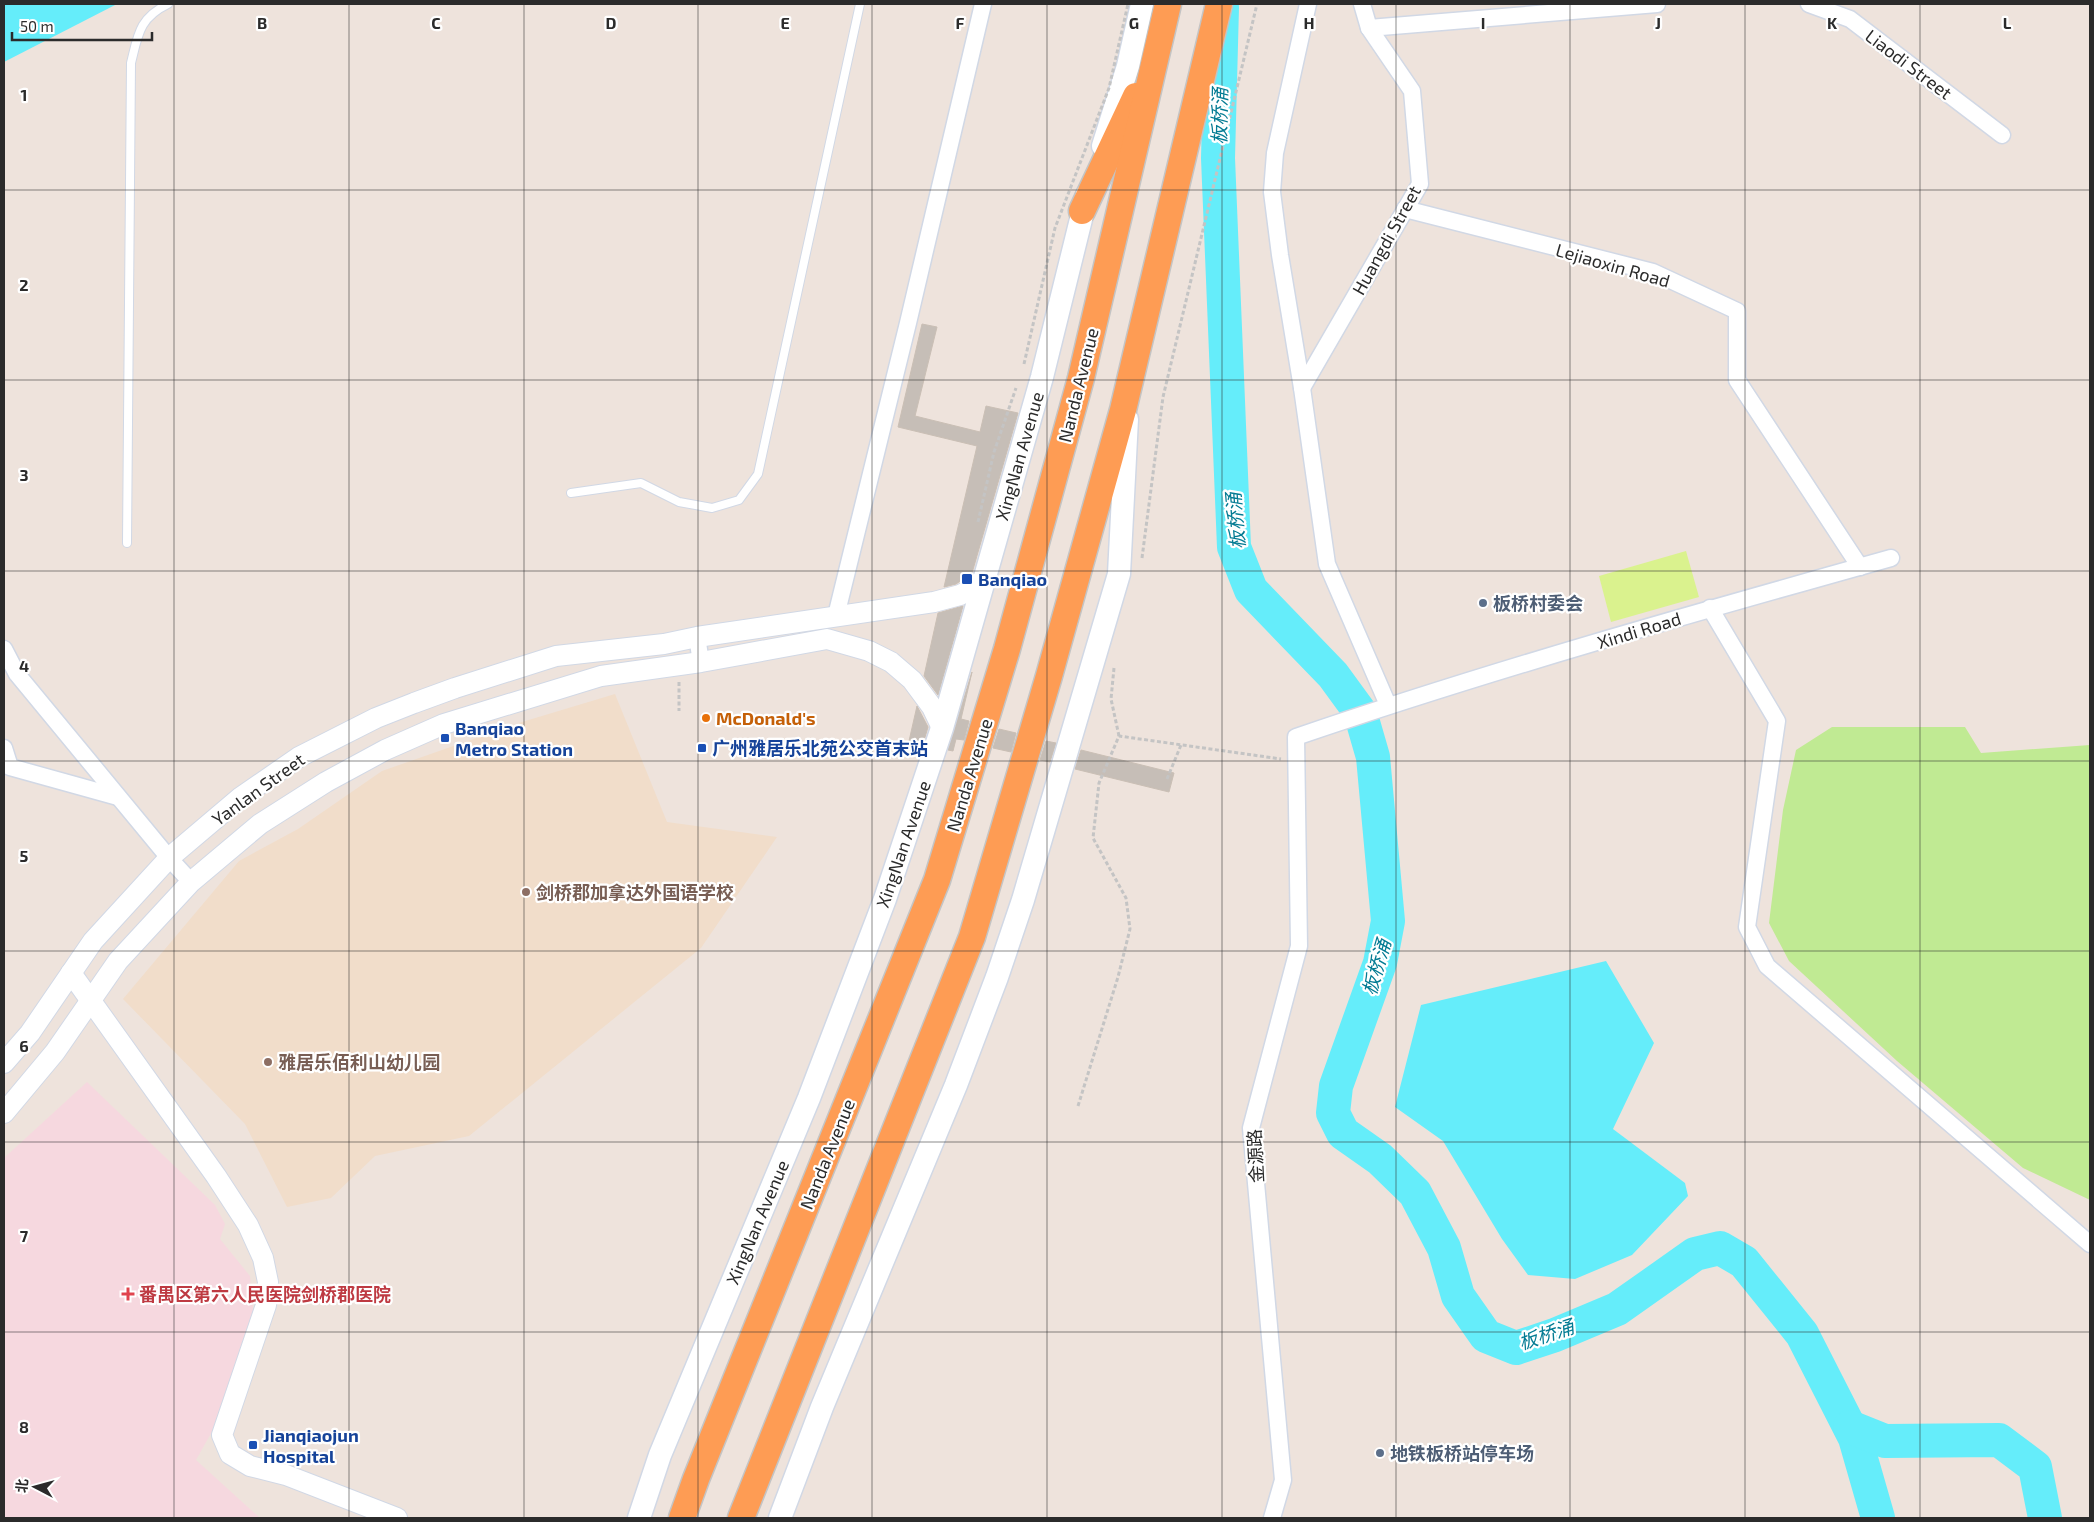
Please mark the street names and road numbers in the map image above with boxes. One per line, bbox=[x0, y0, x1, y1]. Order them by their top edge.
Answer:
street label: Liaodi Street bbox=[1861, 24, 1957, 104]
street label: Huangdi Street bbox=[1347, 181, 1425, 298]
street label: Lejiaoxin Road bbox=[1553, 238, 1673, 292]
street label: Nanda Avenue bbox=[1053, 326, 1103, 444]
street label: XingNan Avenue bbox=[990, 389, 1048, 523]
street label: Xindi Road bbox=[1595, 607, 1683, 653]
street label: Nanda Avenue bbox=[941, 716, 997, 834]
street label: Yanlan Street bbox=[207, 748, 309, 830]
street label: XingNan Avenue bbox=[871, 778, 935, 910]
street label: Nanda Avenue bbox=[795, 1096, 859, 1212]
street label: 金源路 bbox=[1243, 1128, 1267, 1184]
street label: XingNan Avenue bbox=[721, 1157, 793, 1287]

